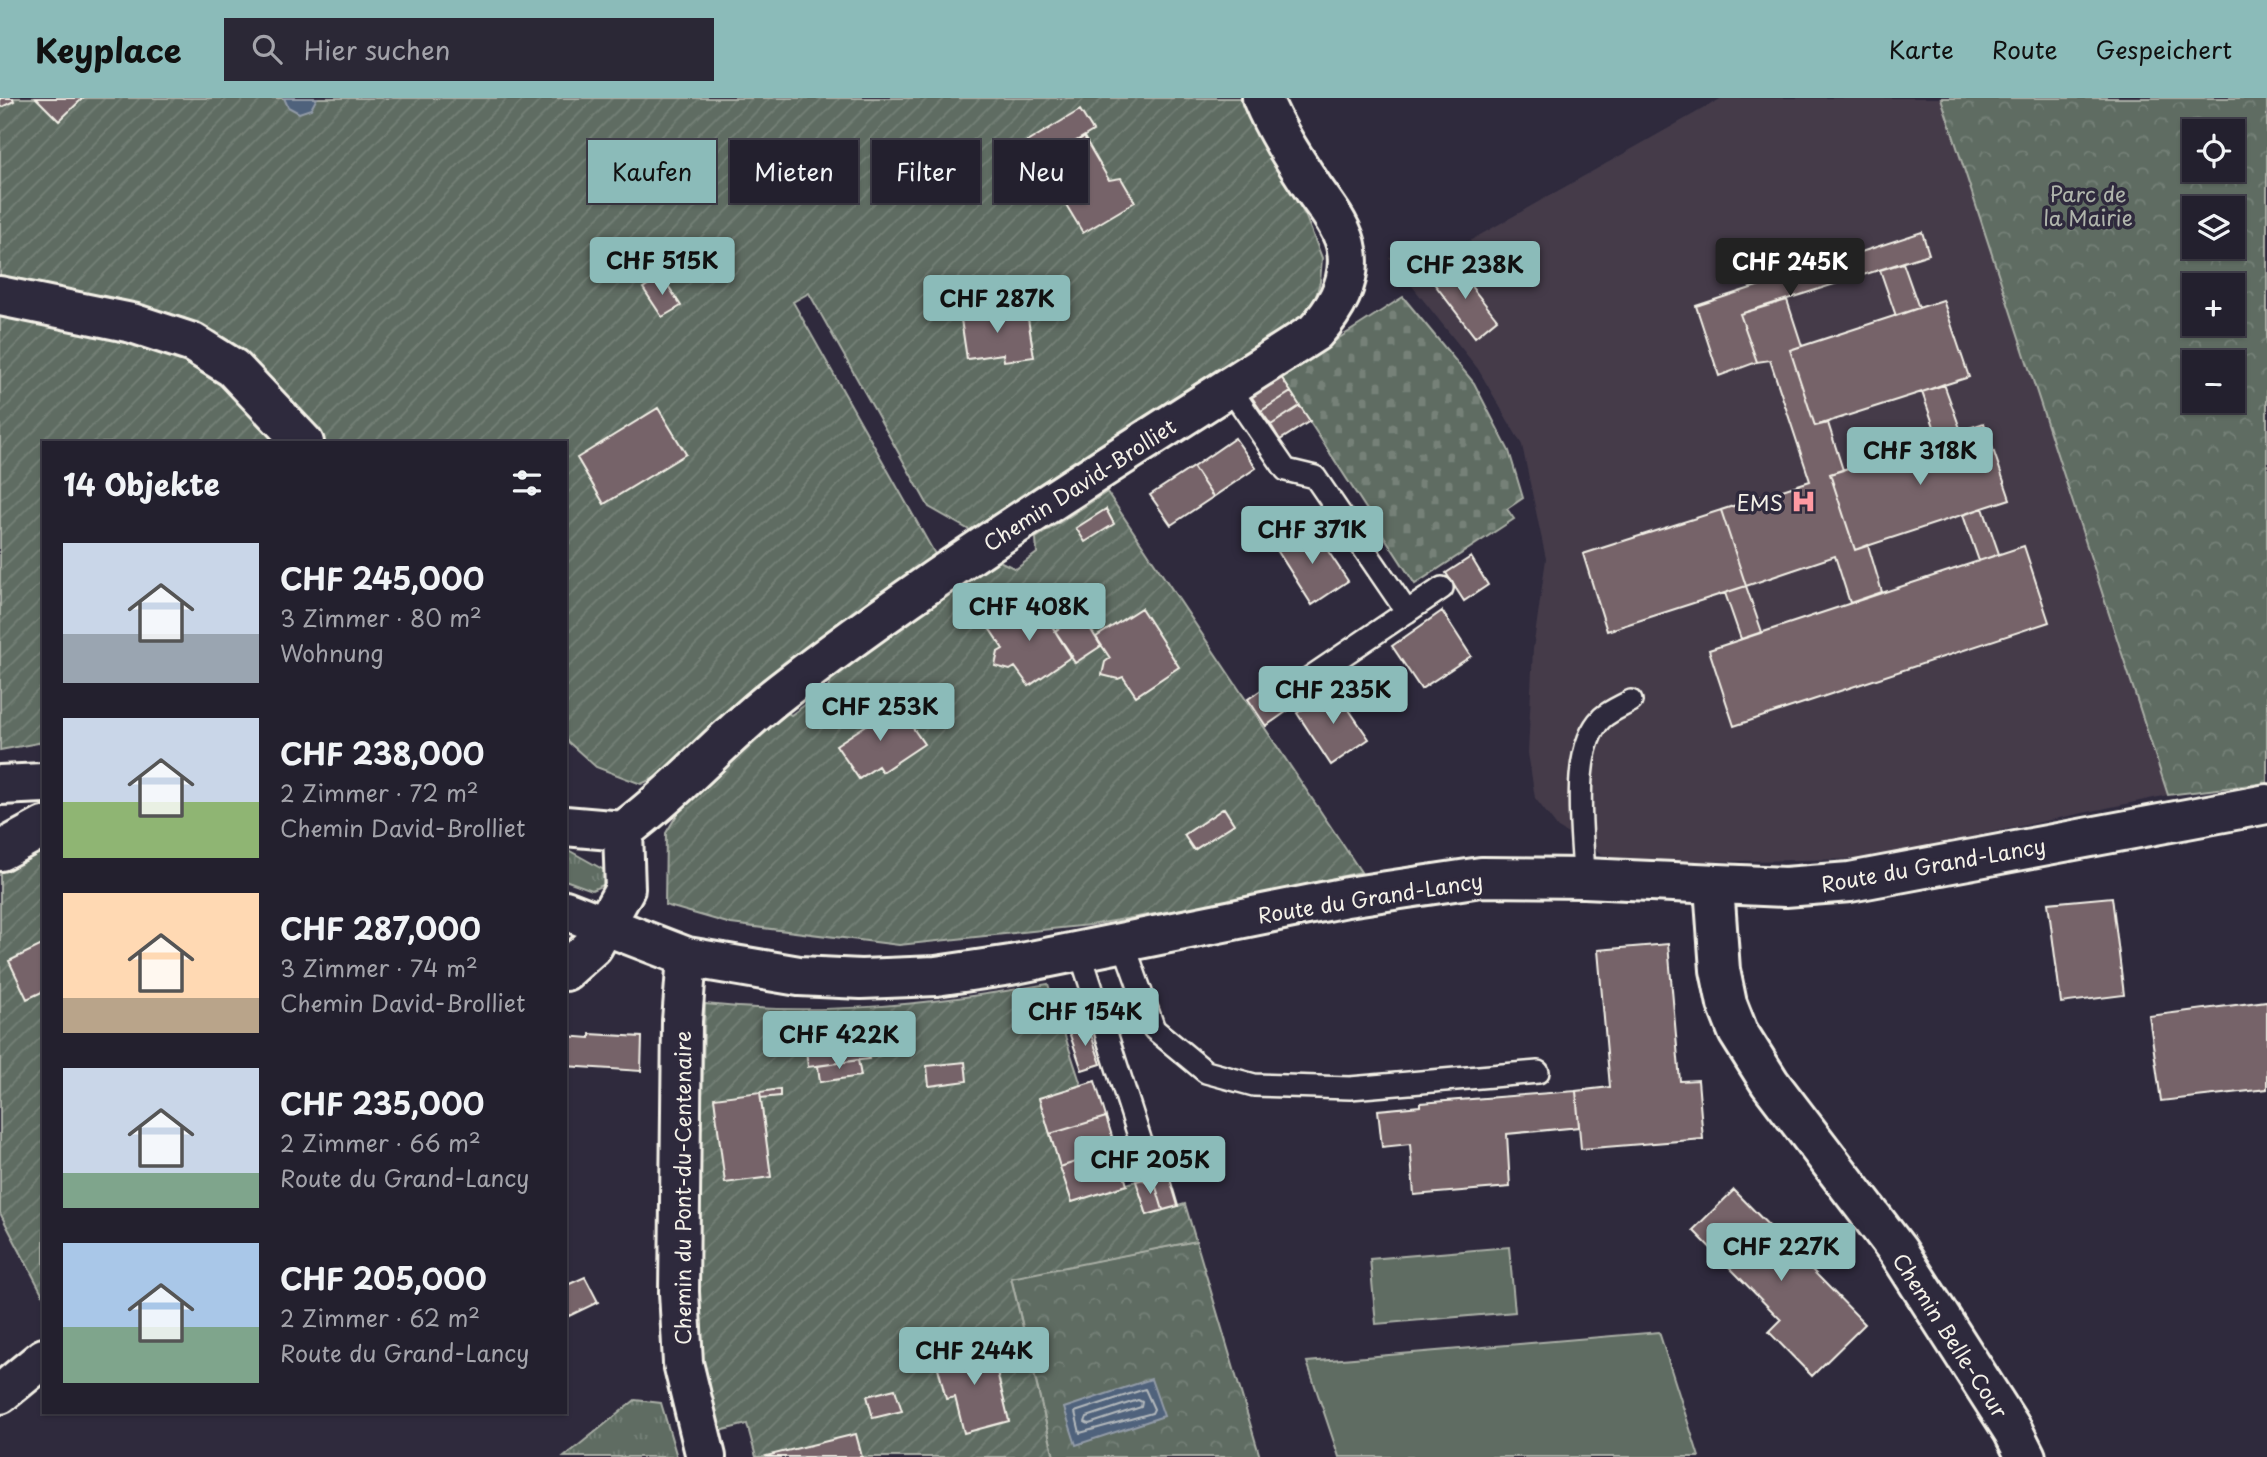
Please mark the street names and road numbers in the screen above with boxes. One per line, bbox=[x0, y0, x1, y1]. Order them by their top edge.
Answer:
street label: Chemin David-Brolliet bbox=[976, 410, 1182, 558]
street label: Route du Grand-Lancy bbox=[1818, 828, 2048, 900]
street label: Route du Grand-Lancy bbox=[1255, 863, 1485, 931]
street label: Chemin du Pont-du-Centenaire bbox=[666, 1031, 698, 1345]
street label: Chemin Belle-Cour bbox=[1886, 1246, 2017, 1424]

